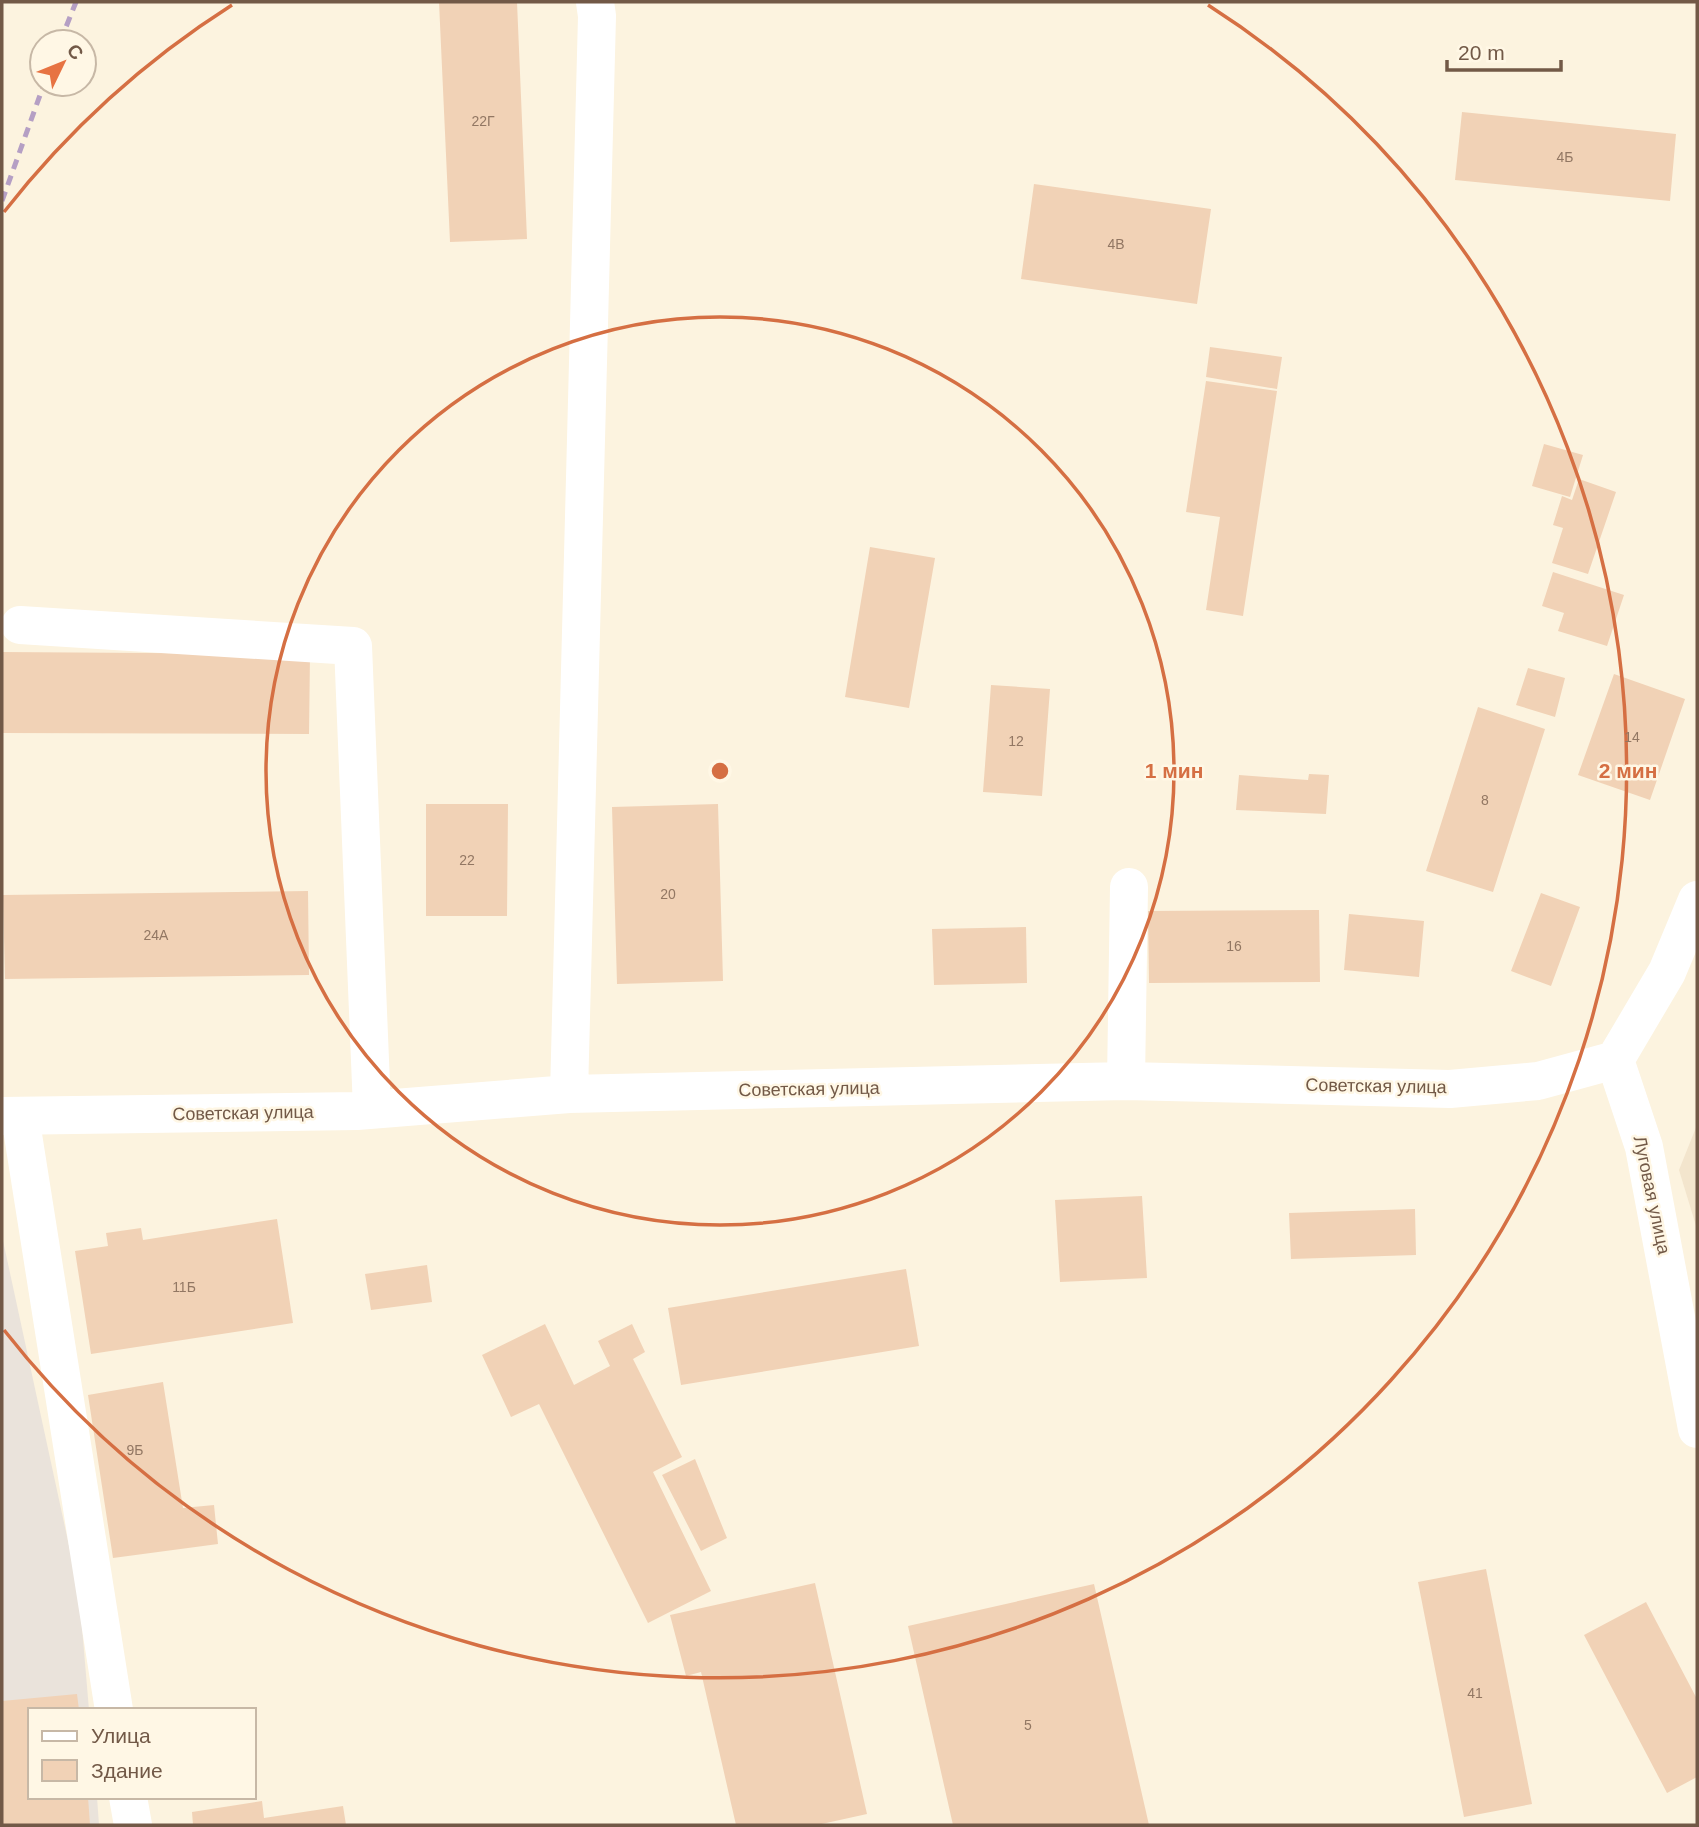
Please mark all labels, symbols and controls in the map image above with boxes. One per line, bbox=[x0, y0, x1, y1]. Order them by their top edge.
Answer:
north arrow bbox=[28, 28, 98, 98]
scale bar bbox=[1447, 28, 1561, 72]
text: С bbox=[63, 40, 88, 64]
text: 20 m bbox=[1458, 41, 1505, 64]
house number: 22Г bbox=[471, 113, 495, 129]
house number: 4Б bbox=[1557, 149, 1573, 165]
house number: 4В bbox=[1107, 236, 1125, 252]
house number: 14 bbox=[1624, 729, 1640, 745]
house number: 12 bbox=[1008, 733, 1024, 749]
centre of rings bbox=[708, 759, 732, 783]
text: 1 мин bbox=[1145, 759, 1203, 782]
text: 2 мин bbox=[1599, 759, 1657, 782]
house number: 8 bbox=[1481, 792, 1489, 808]
house number: 22 bbox=[459, 852, 475, 868]
house number: 20 bbox=[660, 886, 676, 902]
house number: 24А bbox=[144, 927, 169, 943]
house number: 16 bbox=[1226, 938, 1242, 954]
street label: Советская улица bbox=[1305, 1075, 1448, 1097]
street label: Советская улица bbox=[738, 1078, 881, 1100]
street label: Советская улица bbox=[172, 1102, 315, 1124]
street label: Луговая улица bbox=[1630, 1134, 1675, 1257]
house number: 11Б bbox=[172, 1279, 196, 1295]
house number: 9Б bbox=[127, 1442, 143, 1458]
house number: 41 bbox=[1467, 1685, 1483, 1701]
legend bbox=[28, 1708, 256, 1799]
house number: 5 bbox=[1024, 1717, 1032, 1733]
text: Улица bbox=[91, 1724, 151, 1747]
text: Здание bbox=[91, 1759, 163, 1782]

